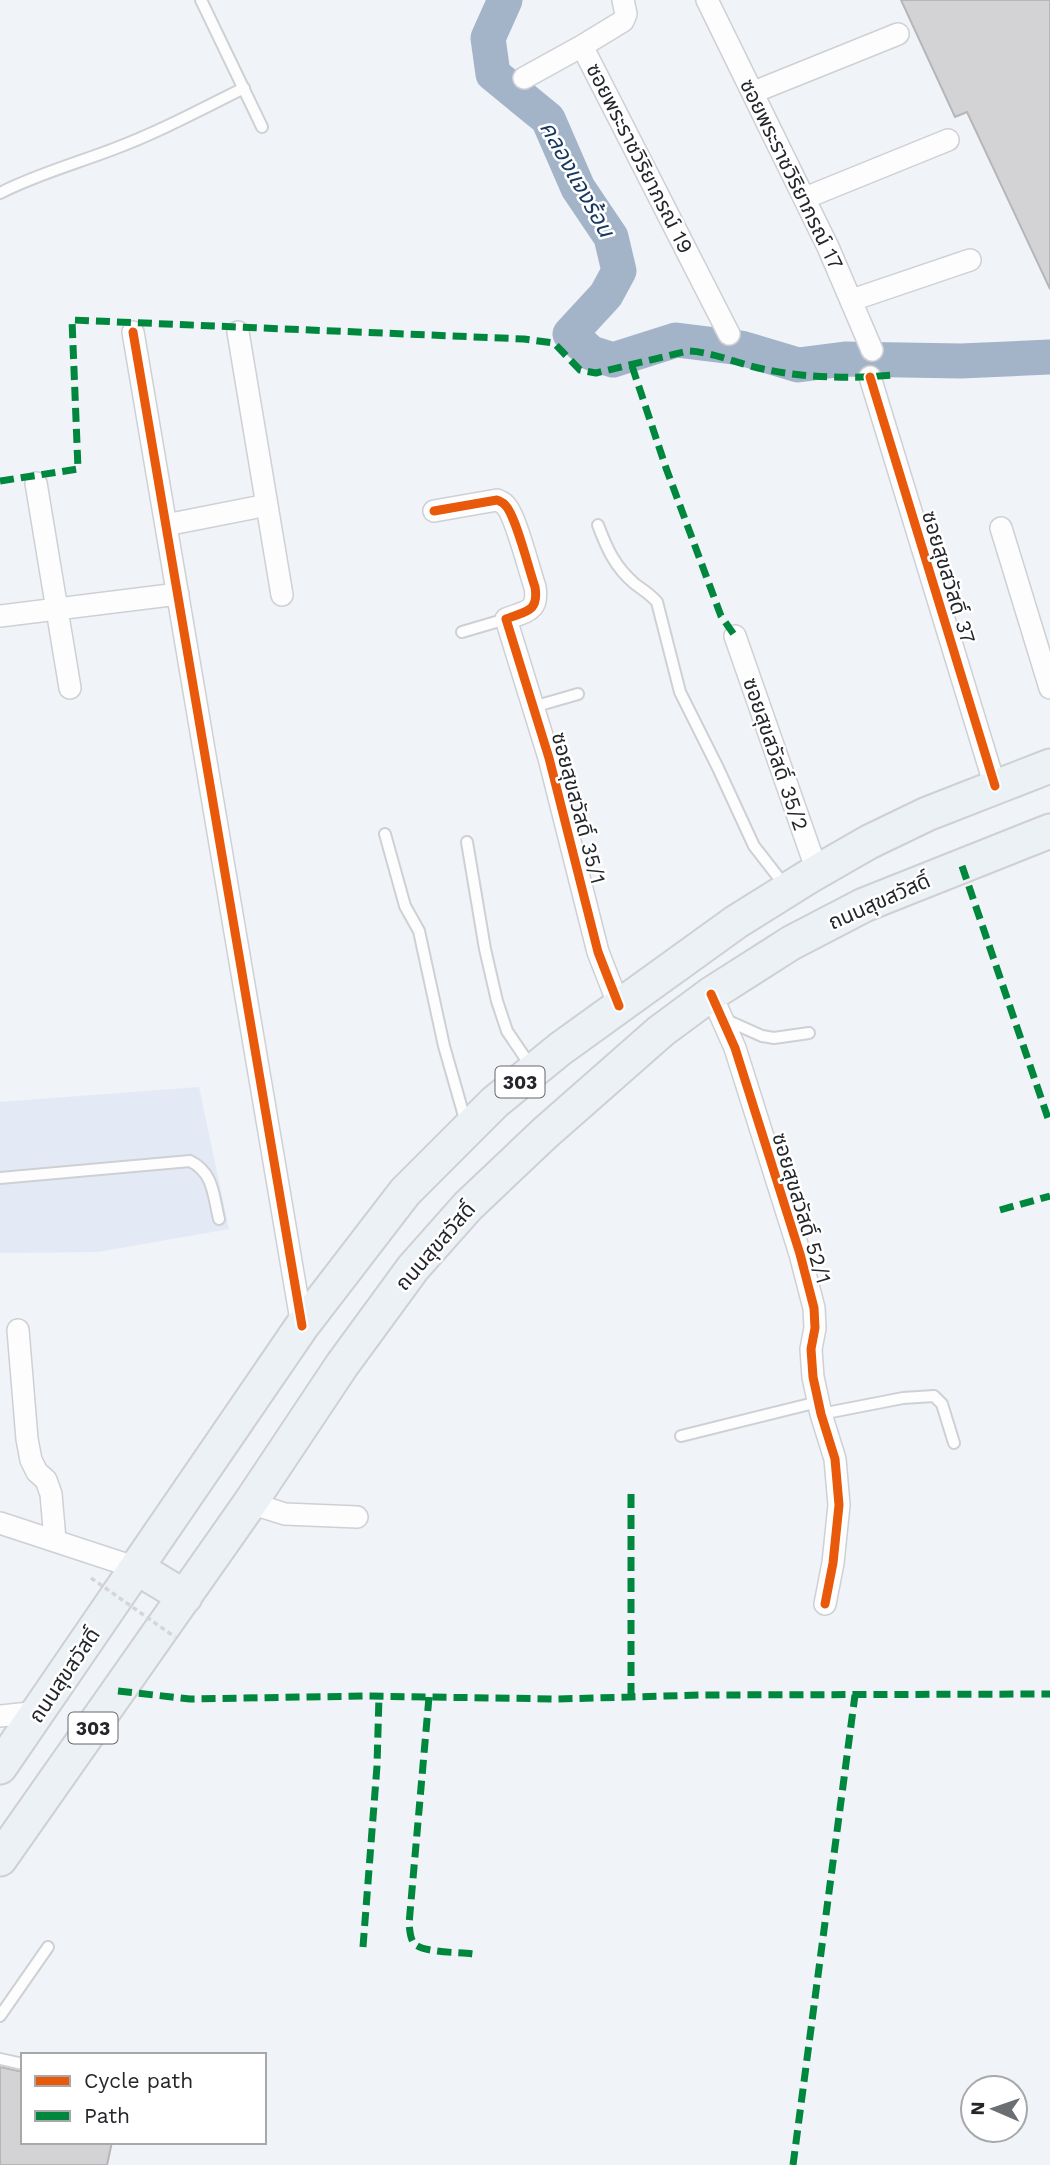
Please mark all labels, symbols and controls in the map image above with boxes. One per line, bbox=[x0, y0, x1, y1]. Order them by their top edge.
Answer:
street label: ซอยพระราชวิริยาภรณ์ 19 bbox=[581, 59, 699, 257]
street label: ซอยพระราชวิริยาภรณ์ 17 bbox=[735, 75, 849, 273]
water label: คลองแจงร้อน bbox=[534, 116, 621, 243]
street label: ซอยสุขสวัสดิ์ 37 bbox=[916, 508, 981, 647]
street label: ซอยสุขสวัสดิ์ 35/2 bbox=[737, 674, 814, 834]
street label: ซอยสุขสวัสดิ์ 35/1 bbox=[546, 729, 611, 887]
street label: ถนนสุขสวัสดิ์ bbox=[824, 867, 934, 936]
road number: 303 bbox=[496, 1066, 544, 1098]
street label: ซอยสุขสวัสดิ์ 52/1 bbox=[766, 1130, 837, 1287]
street label: ถนนสุขสวัสดิ์ bbox=[390, 1197, 481, 1296]
street label: ถนนสุขสวัสดิ์ bbox=[23, 1623, 106, 1728]
road number: 303 bbox=[68, 1712, 118, 1744]
legend bbox=[21, 2053, 266, 2144]
text: Cycle path bbox=[84, 2068, 193, 2093]
north arrow bbox=[959, 2074, 1029, 2144]
text: N bbox=[966, 2101, 989, 2116]
text: Path bbox=[84, 2103, 130, 2128]

